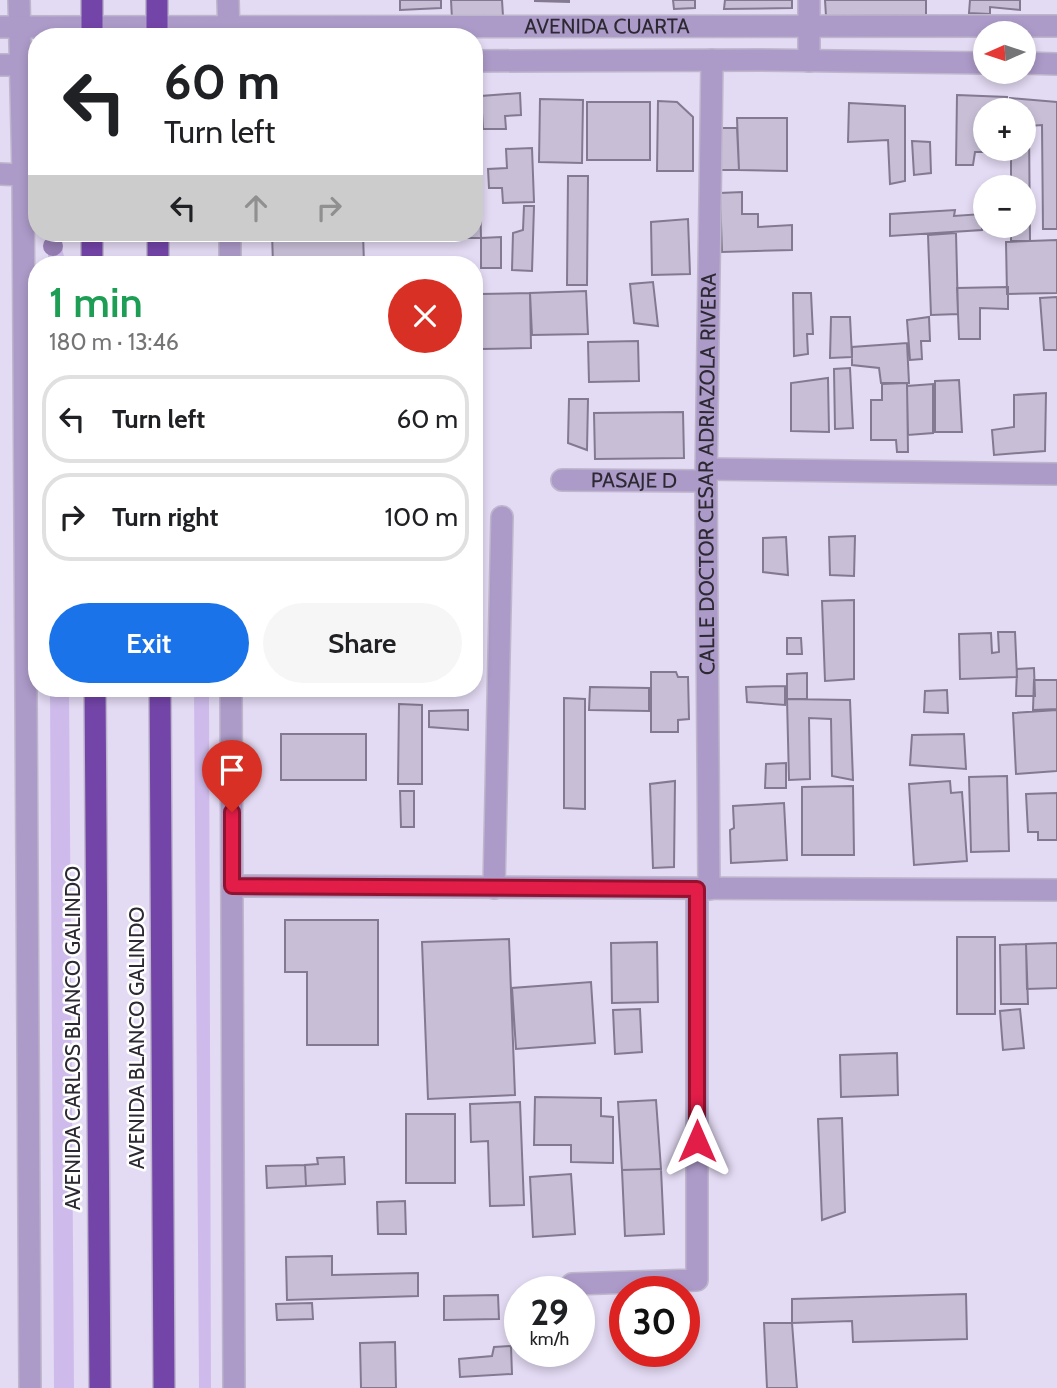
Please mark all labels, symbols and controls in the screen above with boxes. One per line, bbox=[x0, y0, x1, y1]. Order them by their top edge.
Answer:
street label: AVENIDA CUARTA bbox=[524, 13, 690, 39]
north arrow bbox=[973, 21, 1036, 84]
map controls bbox=[973, 21, 1036, 238]
text: 60 m bbox=[164, 52, 280, 111]
icon: left bbox=[49, 56, 140, 147]
button: + bbox=[973, 98, 1036, 161]
text: Turn left bbox=[164, 112, 275, 151]
button: − bbox=[973, 175, 1036, 238]
icon: left bbox=[164, 189, 202, 227]
icon: ahead bbox=[237, 189, 275, 227]
icon: right bbox=[310, 189, 348, 227]
street label: CALLE DOCTOR CESAR ADRIAZOLA RIVERA bbox=[693, 273, 721, 675]
text: 1 min bbox=[49, 276, 143, 328]
button: close bbox=[388, 279, 462, 353]
text: 180 m · 13:46 bbox=[49, 328, 179, 356]
icon: left bbox=[53, 400, 91, 438]
text: Turn left bbox=[112, 403, 205, 435]
text: 60 m bbox=[396, 403, 458, 435]
street label: PASAJE D bbox=[591, 467, 677, 493]
icon: right bbox=[53, 498, 91, 536]
text: Turn right bbox=[112, 501, 218, 533]
text: 100 m bbox=[385, 501, 458, 533]
button: Exit bbox=[49, 603, 249, 683]
button: Share bbox=[263, 603, 462, 683]
pin bbox=[202, 740, 262, 812]
icon: arrive bbox=[213, 751, 251, 789]
street label: AVENIDA CARLOS BLANCO GALINDO bbox=[60, 866, 85, 1210]
street label: AVENIDA BLANCO GALINDO bbox=[124, 907, 149, 1169]
position arrow bbox=[660, 1104, 734, 1178]
speed limit sign: 30 bbox=[609, 1276, 700, 1367]
text: 29 bbox=[530, 1291, 569, 1334]
text: km/h bbox=[530, 1328, 569, 1350]

